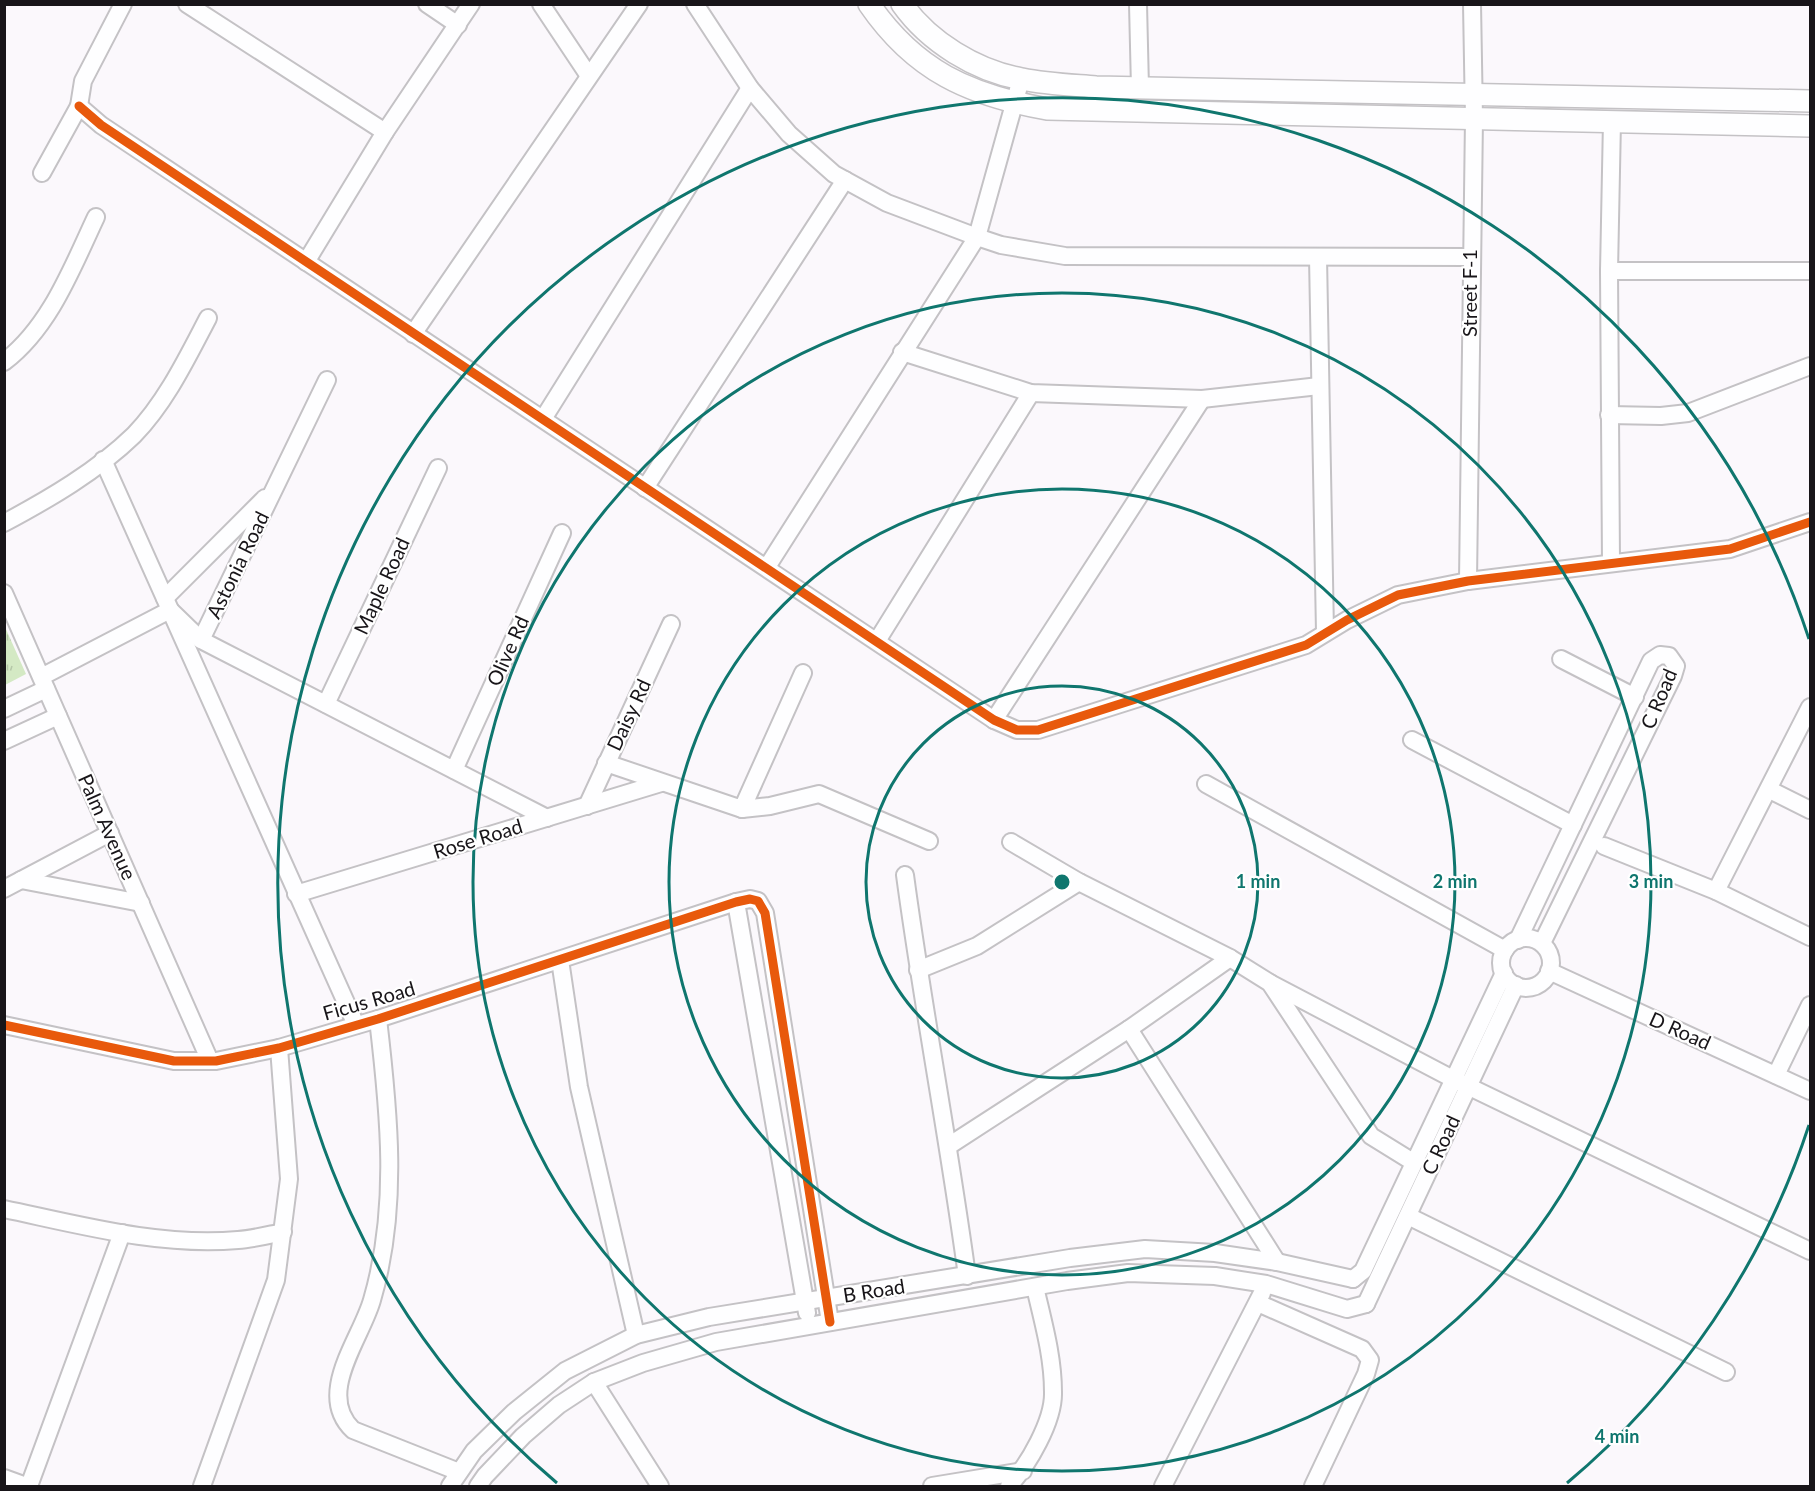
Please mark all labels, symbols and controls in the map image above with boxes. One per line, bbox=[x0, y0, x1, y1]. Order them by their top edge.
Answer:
street label: Street F-1 bbox=[1457, 249, 1481, 337]
street label: Astonia Road bbox=[201, 507, 273, 622]
street label: Maple Road bbox=[348, 533, 414, 638]
street label: Olive Rd bbox=[481, 612, 533, 689]
street label: C Road bbox=[1635, 665, 1681, 732]
street label: Daisy Rd bbox=[601, 675, 655, 754]
street label: Palm Avenue bbox=[74, 770, 142, 883]
street label: Rose Road bbox=[430, 813, 525, 863]
text: 1 min bbox=[1236, 870, 1280, 892]
text: 2 min bbox=[1433, 870, 1477, 892]
text: 3 min bbox=[1629, 870, 1673, 892]
centre of rings bbox=[1052, 872, 1072, 892]
street label: Ficus Road bbox=[320, 975, 418, 1025]
street label: D Road bbox=[1646, 1006, 1715, 1054]
street label: C Road bbox=[1416, 1111, 1464, 1178]
street label: B Road bbox=[841, 1273, 907, 1307]
text: 4 min bbox=[1595, 1425, 1639, 1447]

